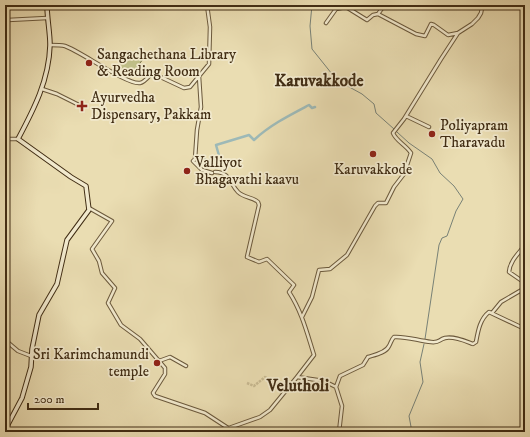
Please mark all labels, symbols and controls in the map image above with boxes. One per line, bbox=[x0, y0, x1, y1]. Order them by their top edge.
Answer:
place label: Sangachethana Library & Reading Room bbox=[97, 45, 237, 81]
marker: Sangachethana Library & Reading Room bbox=[84, 58, 94, 68]
district label: Karuvakkode bbox=[275, 70, 363, 92]
place label: Ayurvedha Dispensary, Pakkam bbox=[91, 88, 211, 124]
marker: Ayurvedha Dispensary, Pakkam bbox=[76, 100, 88, 112]
place label: Poliyapram Tharavadu bbox=[440, 116, 508, 152]
marker: Poliyapram Tharavadu bbox=[427, 129, 437, 139]
marker: Karuvakkode bbox=[368, 149, 378, 159]
place label: Valliyot Bhagavathi kaavu bbox=[194, 153, 299, 189]
place label: Karuvakkode bbox=[334, 160, 412, 179]
marker: Valliyot Bhagavathi kaavu bbox=[182, 166, 192, 176]
place label: Sri Karimchamundi temple bbox=[33, 345, 149, 381]
marker: Sri Karimchamundi temple bbox=[152, 358, 162, 368]
district label: Velutholi bbox=[266, 375, 330, 397]
scale bar bbox=[28, 385, 98, 411]
text: 200 m bbox=[34, 392, 64, 407]

